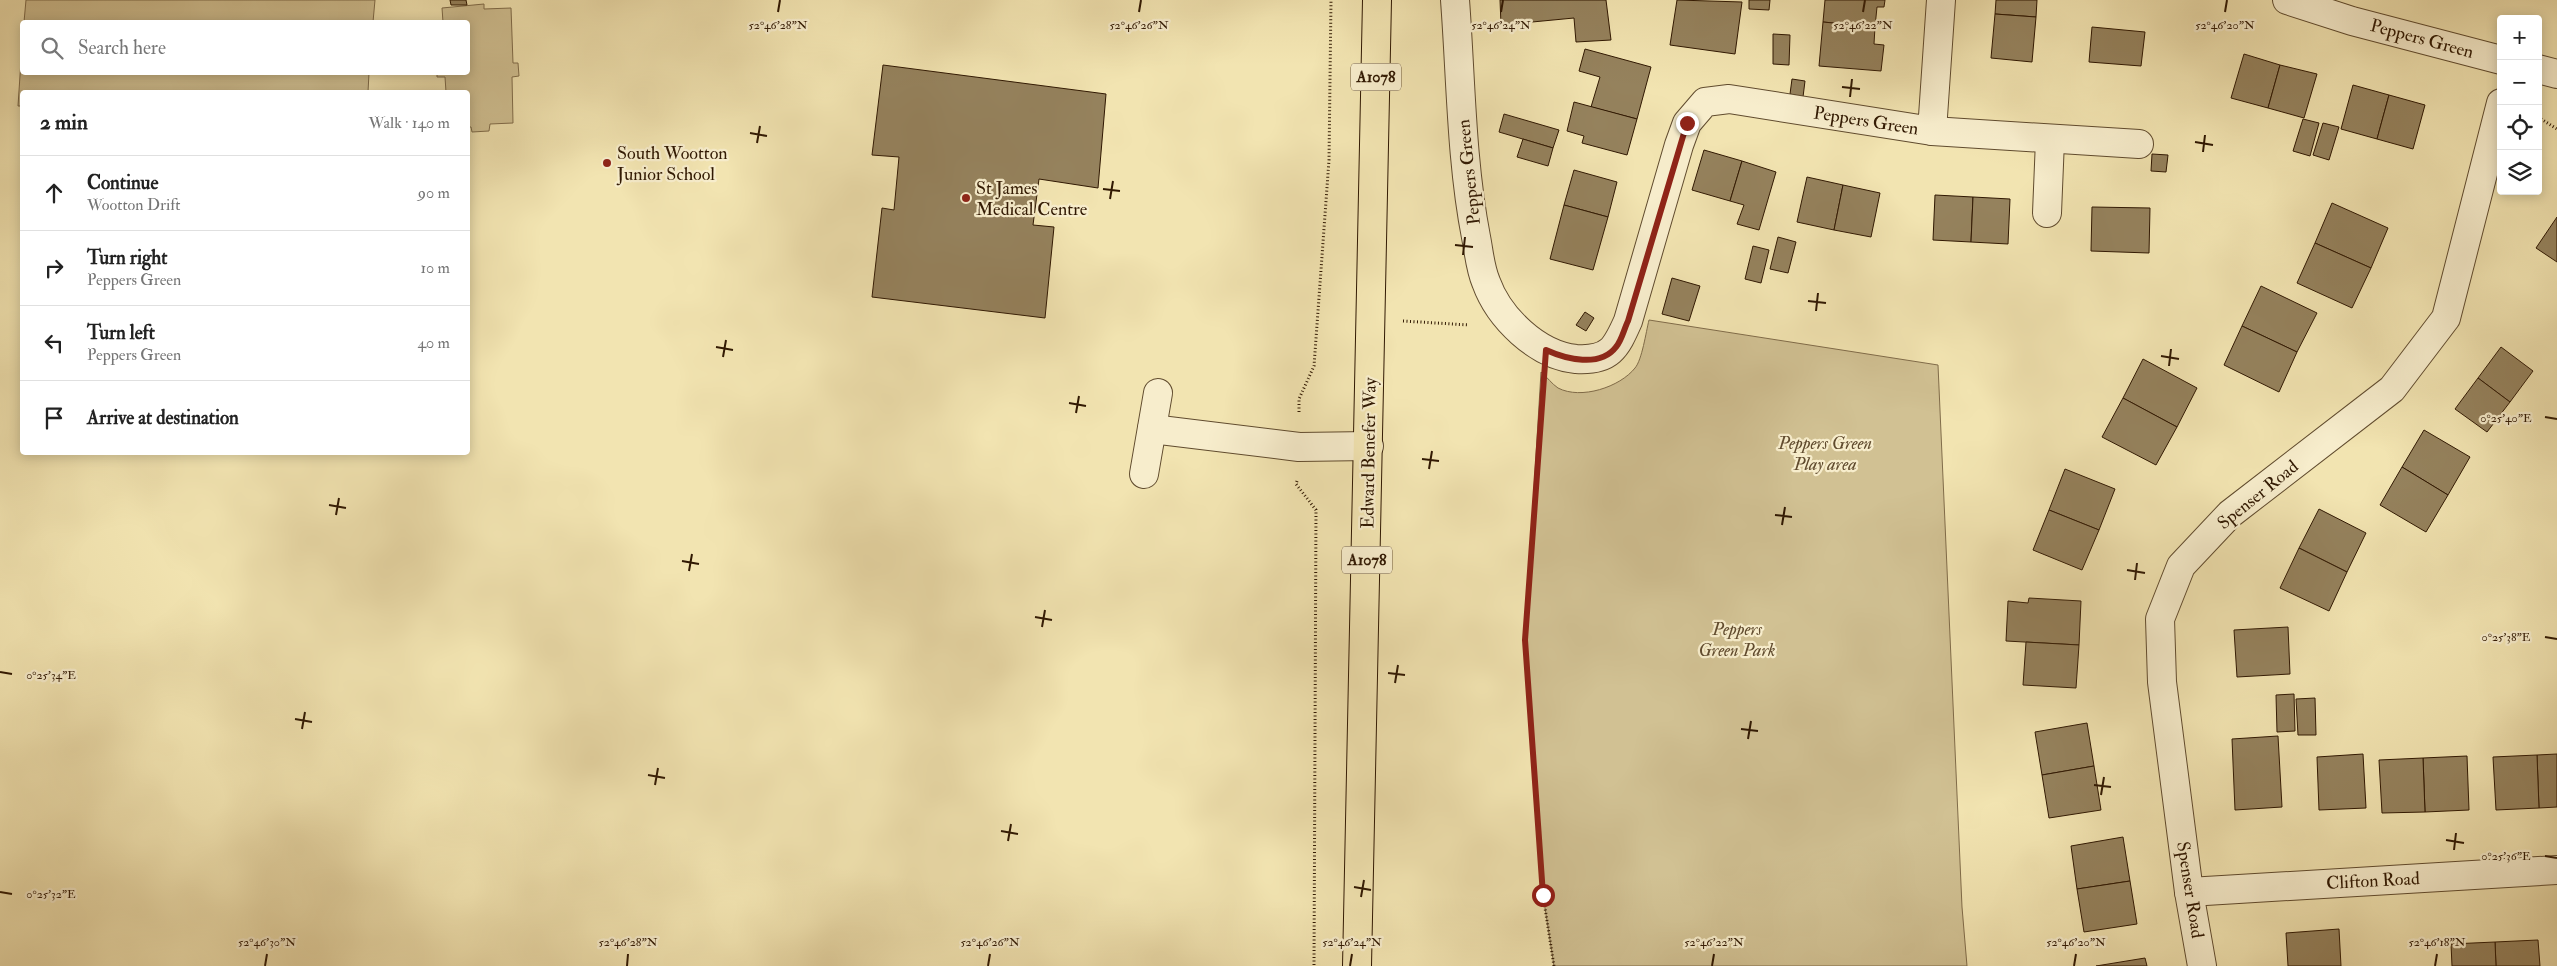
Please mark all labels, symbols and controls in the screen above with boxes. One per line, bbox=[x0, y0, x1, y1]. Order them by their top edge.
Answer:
street label: Peppers Green bbox=[2368, 14, 2476, 64]
map controls bbox=[2497, 15, 2542, 195]
button: + bbox=[2497, 15, 2542, 60]
text: 52°46'28"N bbox=[749, 18, 808, 33]
text: 52°46'26"N bbox=[1109, 18, 1169, 33]
text: 52°46'24"N bbox=[1471, 18, 1531, 33]
text: 52°46'22"N bbox=[1833, 18, 1893, 33]
text: 52°46'20"N bbox=[2195, 18, 2255, 33]
search box bbox=[20, 20, 470, 75]
icon: search bbox=[38, 34, 66, 62]
text: Search here bbox=[78, 36, 166, 60]
button: − bbox=[2497, 60, 2542, 105]
road number: A1078 bbox=[1351, 64, 1401, 90]
street label: Peppers Green bbox=[1812, 101, 1920, 141]
button: locate bbox=[2497, 105, 2542, 150]
text: 2 min bbox=[40, 109, 88, 136]
route end bbox=[1676, 112, 1699, 135]
text: Walk · 140 m bbox=[369, 113, 450, 133]
street label: Peppers Green bbox=[1452, 118, 1486, 226]
place label: South Wootton Junior School bbox=[616, 142, 728, 186]
button: layers bbox=[2497, 150, 2542, 195]
marker: South Wootton Junior School bbox=[601, 157, 613, 169]
text: Continue bbox=[87, 171, 158, 195]
place label: St James Medical Centre bbox=[976, 177, 1088, 221]
icon: ahead bbox=[40, 179, 68, 207]
text: 90 m bbox=[418, 183, 450, 203]
marker: St James Medical Centre bbox=[960, 192, 972, 204]
text: Wootton Drift bbox=[87, 195, 181, 215]
text: Turn right bbox=[87, 246, 167, 270]
icon: right bbox=[40, 254, 68, 282]
text: 10 m bbox=[420, 258, 450, 278]
text: Peppers Green bbox=[87, 270, 181, 290]
text: Turn left bbox=[87, 321, 155, 345]
icon: left bbox=[40, 329, 68, 357]
text: 40 m bbox=[417, 333, 450, 353]
text: Peppers Green bbox=[87, 345, 181, 365]
street label: Edward Benefer Way bbox=[1356, 376, 1382, 529]
icon: arrive bbox=[40, 404, 68, 432]
text: Arrive at destination bbox=[87, 406, 239, 430]
text: 0°25'40"E bbox=[2480, 411, 2532, 426]
park label: Peppers Green Play area bbox=[1777, 432, 1872, 476]
street label: Spenser Road bbox=[2213, 455, 2303, 535]
road number: A1078 bbox=[1342, 546, 1392, 574]
park label: Peppers Green Park bbox=[1698, 618, 1776, 662]
text: 0°25'38"E bbox=[2482, 630, 2531, 645]
text: 0°25'34"E bbox=[26, 668, 76, 683]
street label: Spenser Road bbox=[2171, 840, 2209, 940]
text: 0°25'36"E bbox=[2481, 849, 2531, 864]
street label: Clifton Road bbox=[2326, 867, 2420, 895]
route start bbox=[1532, 884, 1555, 907]
text: 0°25'32"E bbox=[26, 887, 76, 902]
text: 52°46'30"N bbox=[238, 935, 296, 950]
text: 52°46'28"N bbox=[599, 935, 658, 950]
text: 52°46'26"N bbox=[960, 935, 1020, 950]
text: 52°46'24"N bbox=[1322, 935, 1382, 950]
text: 52°46'22"N bbox=[1684, 935, 1744, 950]
text: 52°46'20"N bbox=[2046, 935, 2106, 950]
text: 52°46'18"N bbox=[2408, 935, 2466, 950]

